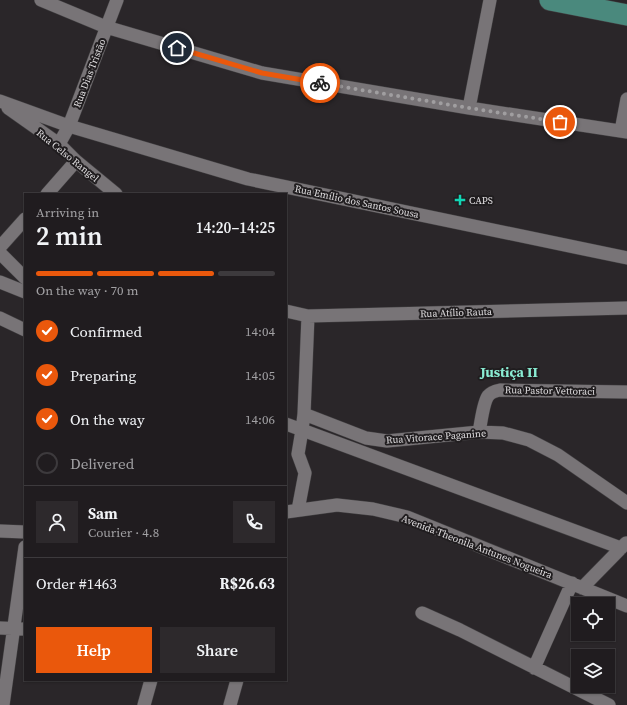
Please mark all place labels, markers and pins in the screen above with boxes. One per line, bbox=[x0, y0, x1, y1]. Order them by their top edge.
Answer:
pin bbox=[160, 31, 194, 65]
pin bbox=[543, 105, 577, 139]
marker: CAPS bbox=[454, 194, 466, 206]
place label: CAPS bbox=[469, 194, 493, 207]

